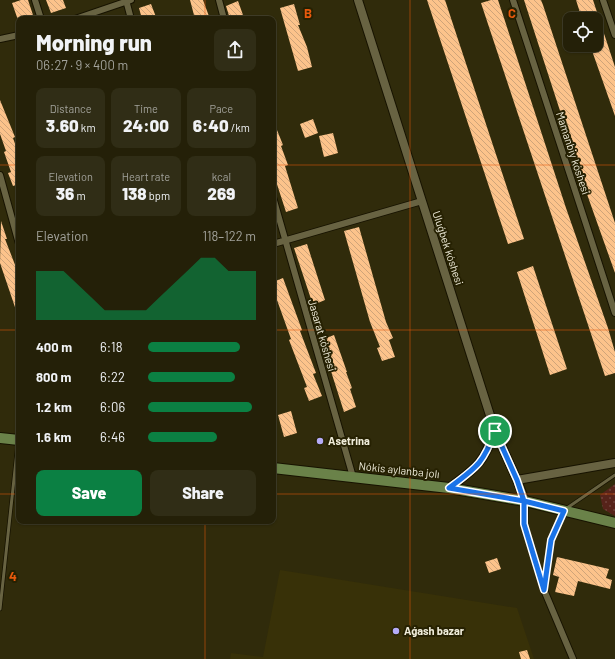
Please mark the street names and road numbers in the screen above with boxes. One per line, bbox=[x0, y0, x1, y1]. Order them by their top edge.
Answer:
street label: Mamanbiy kóshesi bbox=[554, 110, 593, 196]
street label: Uluǵbek kóshesi bbox=[430, 209, 467, 287]
street label: Jasarat kóshesi bbox=[306, 297, 339, 373]
street label: Nókis aylanba jolı bbox=[358, 459, 440, 480]

